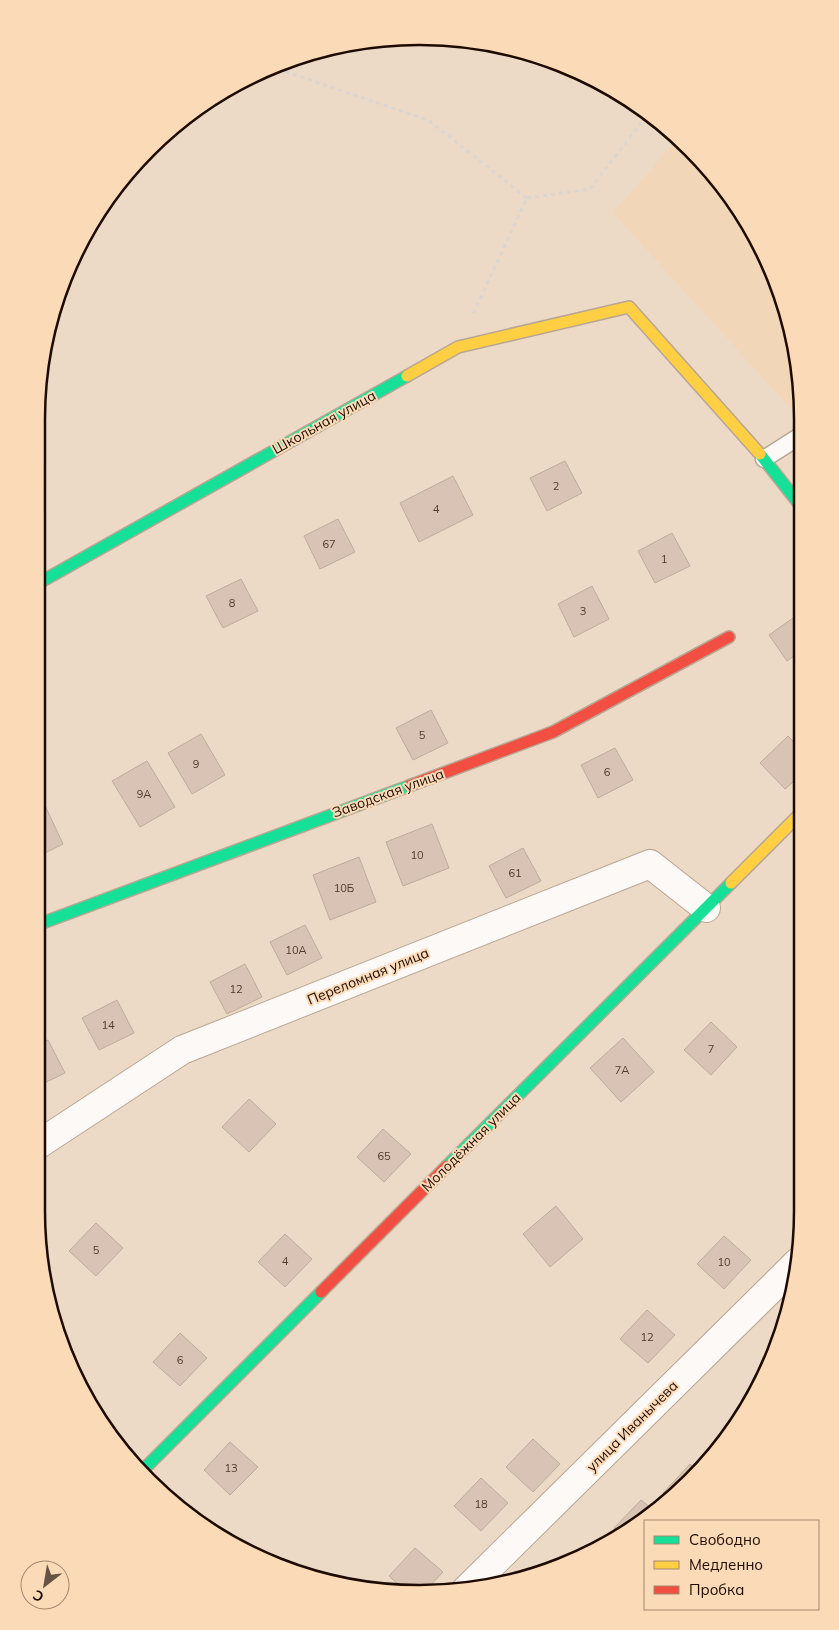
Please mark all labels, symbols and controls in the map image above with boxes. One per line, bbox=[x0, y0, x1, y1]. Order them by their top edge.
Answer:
street label: Школьная улица bbox=[269, 386, 379, 458]
house number: 2 bbox=[553, 479, 560, 493]
house number: 4 bbox=[433, 502, 440, 516]
house number: 67 bbox=[322, 537, 336, 551]
house number: 1 bbox=[661, 552, 667, 566]
house number: 8 bbox=[229, 596, 236, 610]
house number: 3 bbox=[580, 604, 586, 618]
house number: 5 bbox=[419, 728, 426, 742]
house number: 9 bbox=[193, 757, 199, 771]
street label: Заводская улица bbox=[330, 764, 446, 822]
house number: 6 bbox=[604, 765, 611, 779]
house number: 9А bbox=[137, 787, 151, 801]
house number: 10 bbox=[410, 848, 424, 862]
house number: 61 bbox=[508, 866, 522, 880]
house number: 10Б bbox=[334, 881, 354, 895]
house number: 10А bbox=[285, 943, 307, 957]
street label: Переломная улица bbox=[305, 943, 431, 1009]
house number: 12 bbox=[229, 982, 243, 996]
house number: 14 bbox=[101, 1018, 115, 1032]
house number: 7 bbox=[708, 1042, 714, 1056]
house number: 7А bbox=[615, 1063, 629, 1077]
street label: Молодёжная улица bbox=[418, 1089, 524, 1195]
house number: 65 bbox=[377, 1149, 391, 1163]
house number: 5 bbox=[93, 1243, 100, 1257]
house number: 4 bbox=[282, 1254, 289, 1268]
house number: 10 bbox=[717, 1255, 731, 1269]
house number: 12 bbox=[640, 1330, 654, 1344]
house number: 6 bbox=[177, 1353, 184, 1367]
street label: улица Иванычева bbox=[582, 1376, 682, 1476]
house number: 13 bbox=[224, 1461, 238, 1475]
house number: 18 bbox=[474, 1497, 488, 1511]
legend bbox=[644, 1520, 819, 1610]
text: Свободно bbox=[689, 1530, 761, 1549]
text: Медленно bbox=[689, 1555, 763, 1574]
north arrow bbox=[20, 1560, 70, 1610]
text: Пробка bbox=[689, 1580, 744, 1599]
text: С bbox=[30, 1586, 47, 1606]

